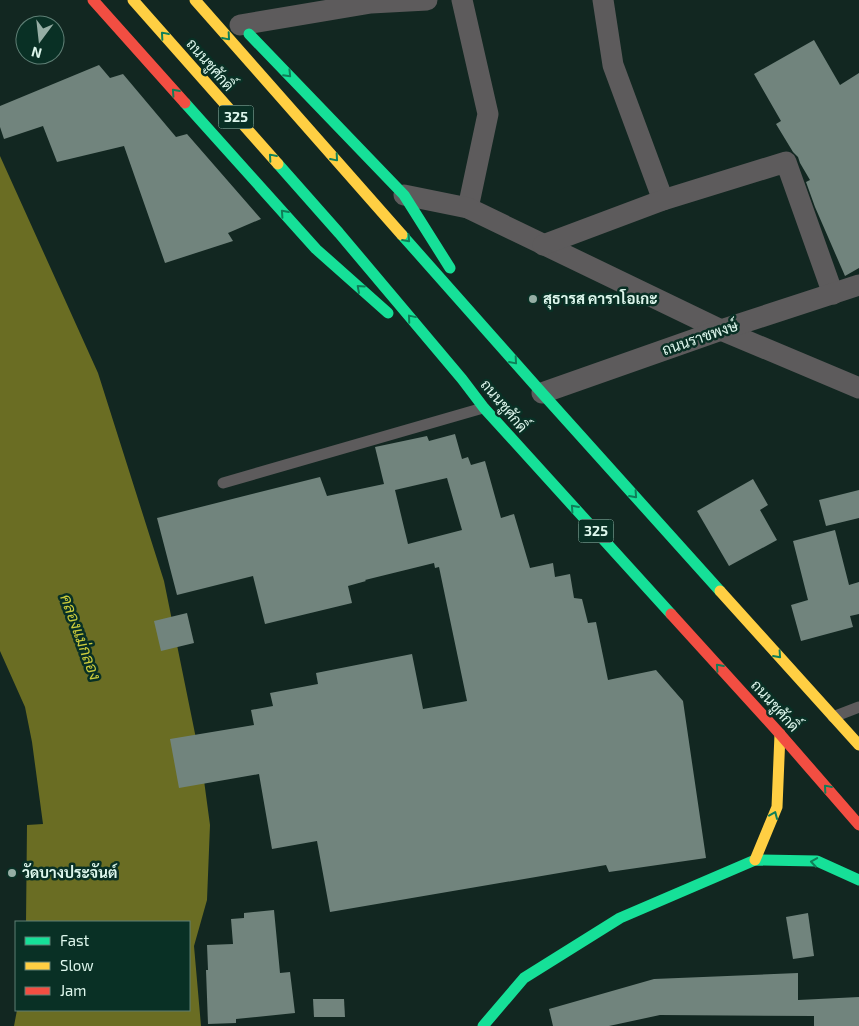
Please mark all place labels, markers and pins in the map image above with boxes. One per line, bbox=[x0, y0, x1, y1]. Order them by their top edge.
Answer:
place label: สุธารส คาราโอเกะ bbox=[543, 288, 657, 310]
marker: สุธารส คาราโอเกะ bbox=[527, 293, 539, 305]
place label: วัดบางประจันต์ bbox=[22, 863, 118, 881]
marker: วัดบางประจันต์ bbox=[6, 867, 18, 879]

